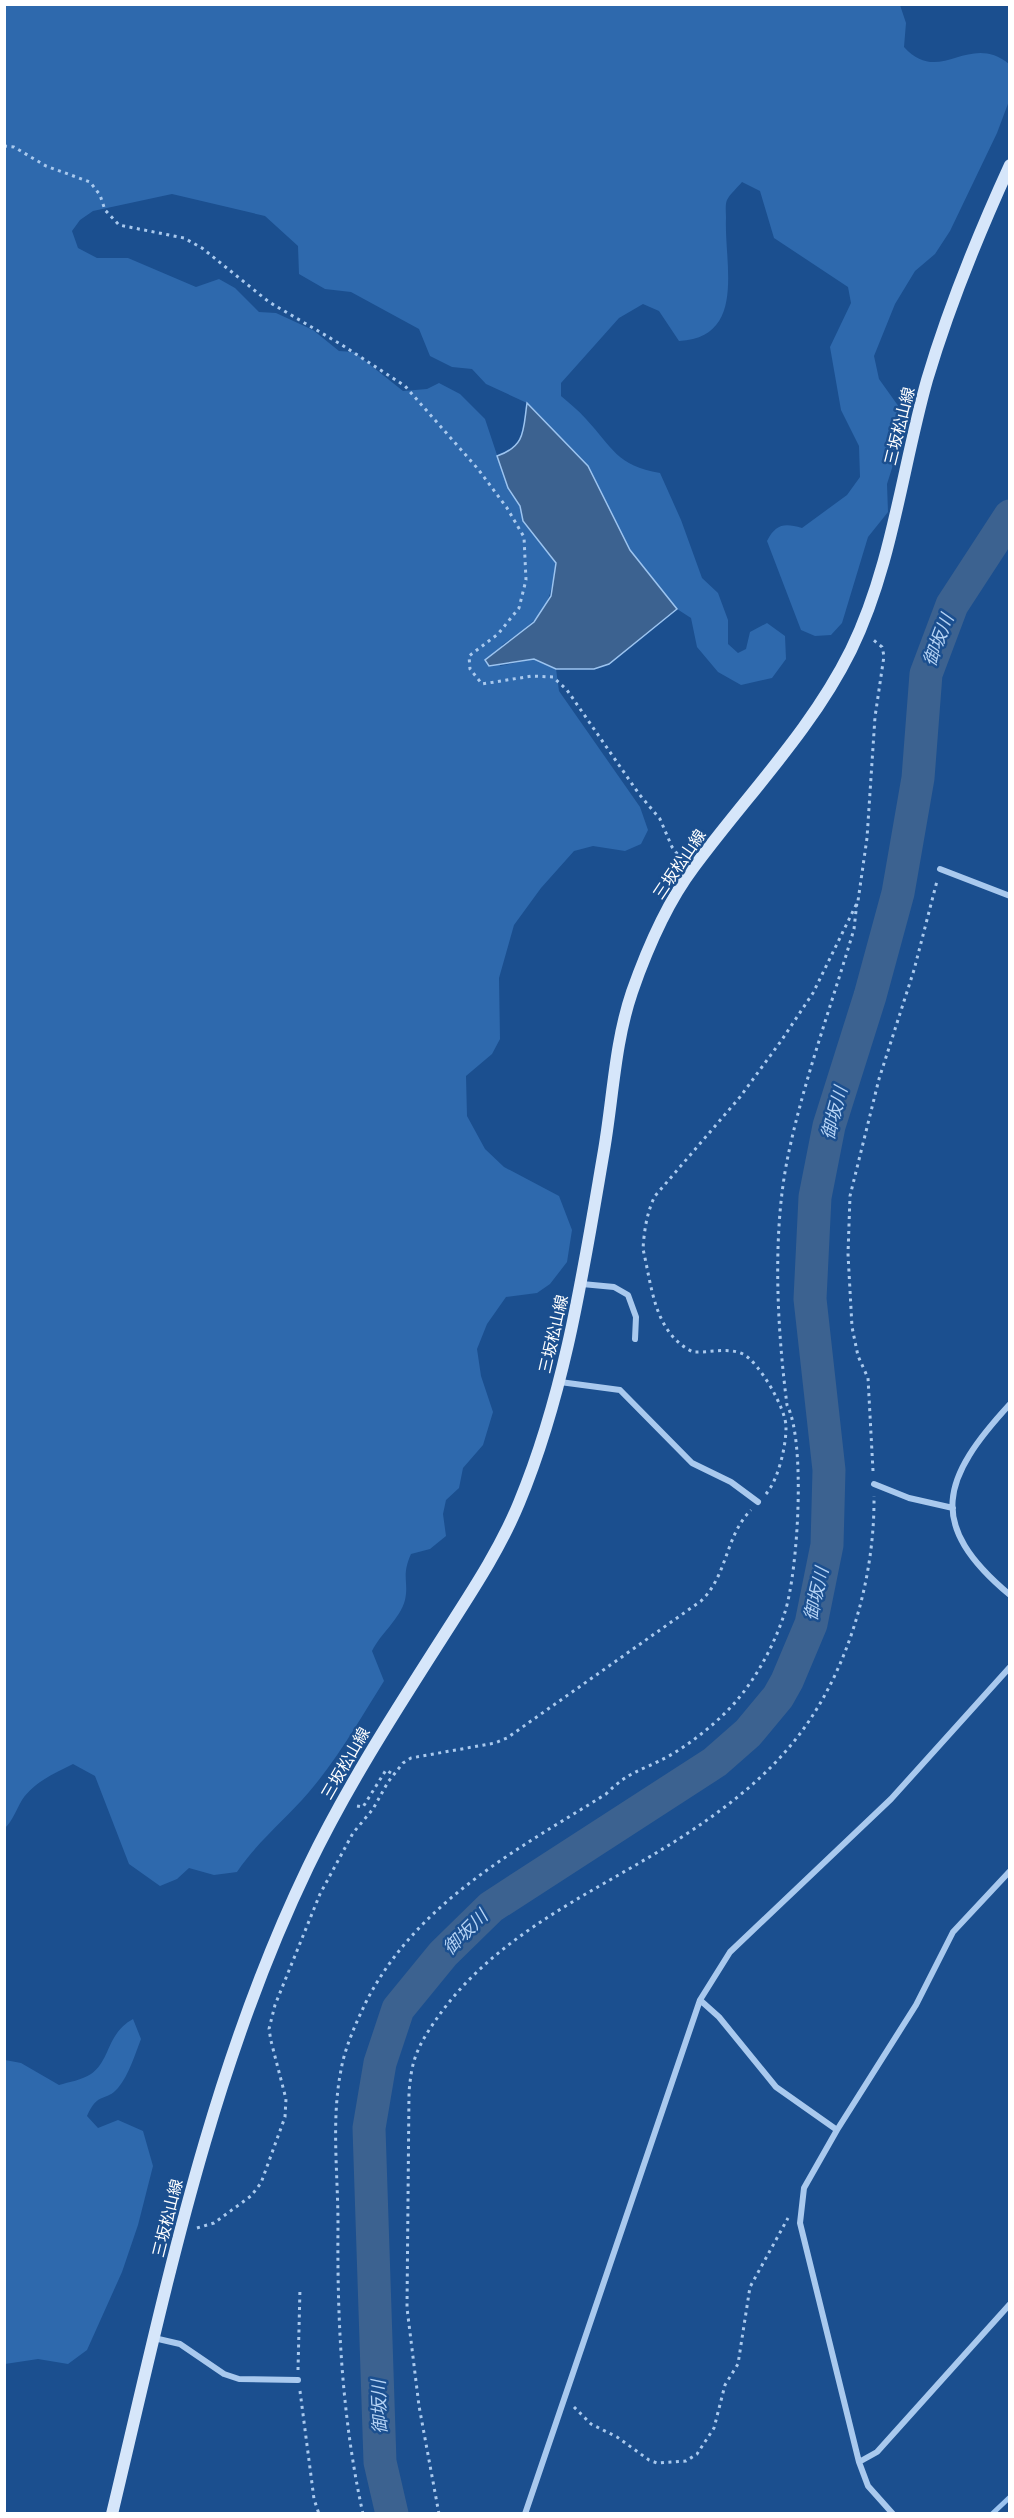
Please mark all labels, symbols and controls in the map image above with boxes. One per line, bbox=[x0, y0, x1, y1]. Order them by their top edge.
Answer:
street label: 三坂松山線 bbox=[880, 385, 918, 467]
water label: 御坂川 bbox=[918, 609, 959, 669]
street label: 三坂松山線 bbox=[648, 825, 710, 903]
water label: 御坂川 bbox=[816, 1082, 853, 1142]
street label: 三坂松山線 bbox=[534, 1293, 572, 1375]
water label: 御坂川 bbox=[799, 1563, 834, 1623]
street label: 三坂松山線 bbox=[316, 1723, 374, 1803]
water label: 御坂川 bbox=[438, 1903, 494, 1959]
street label: 三坂松山線 bbox=[148, 2177, 186, 2259]
water label: 御坂川 bbox=[366, 2378, 391, 2434]

